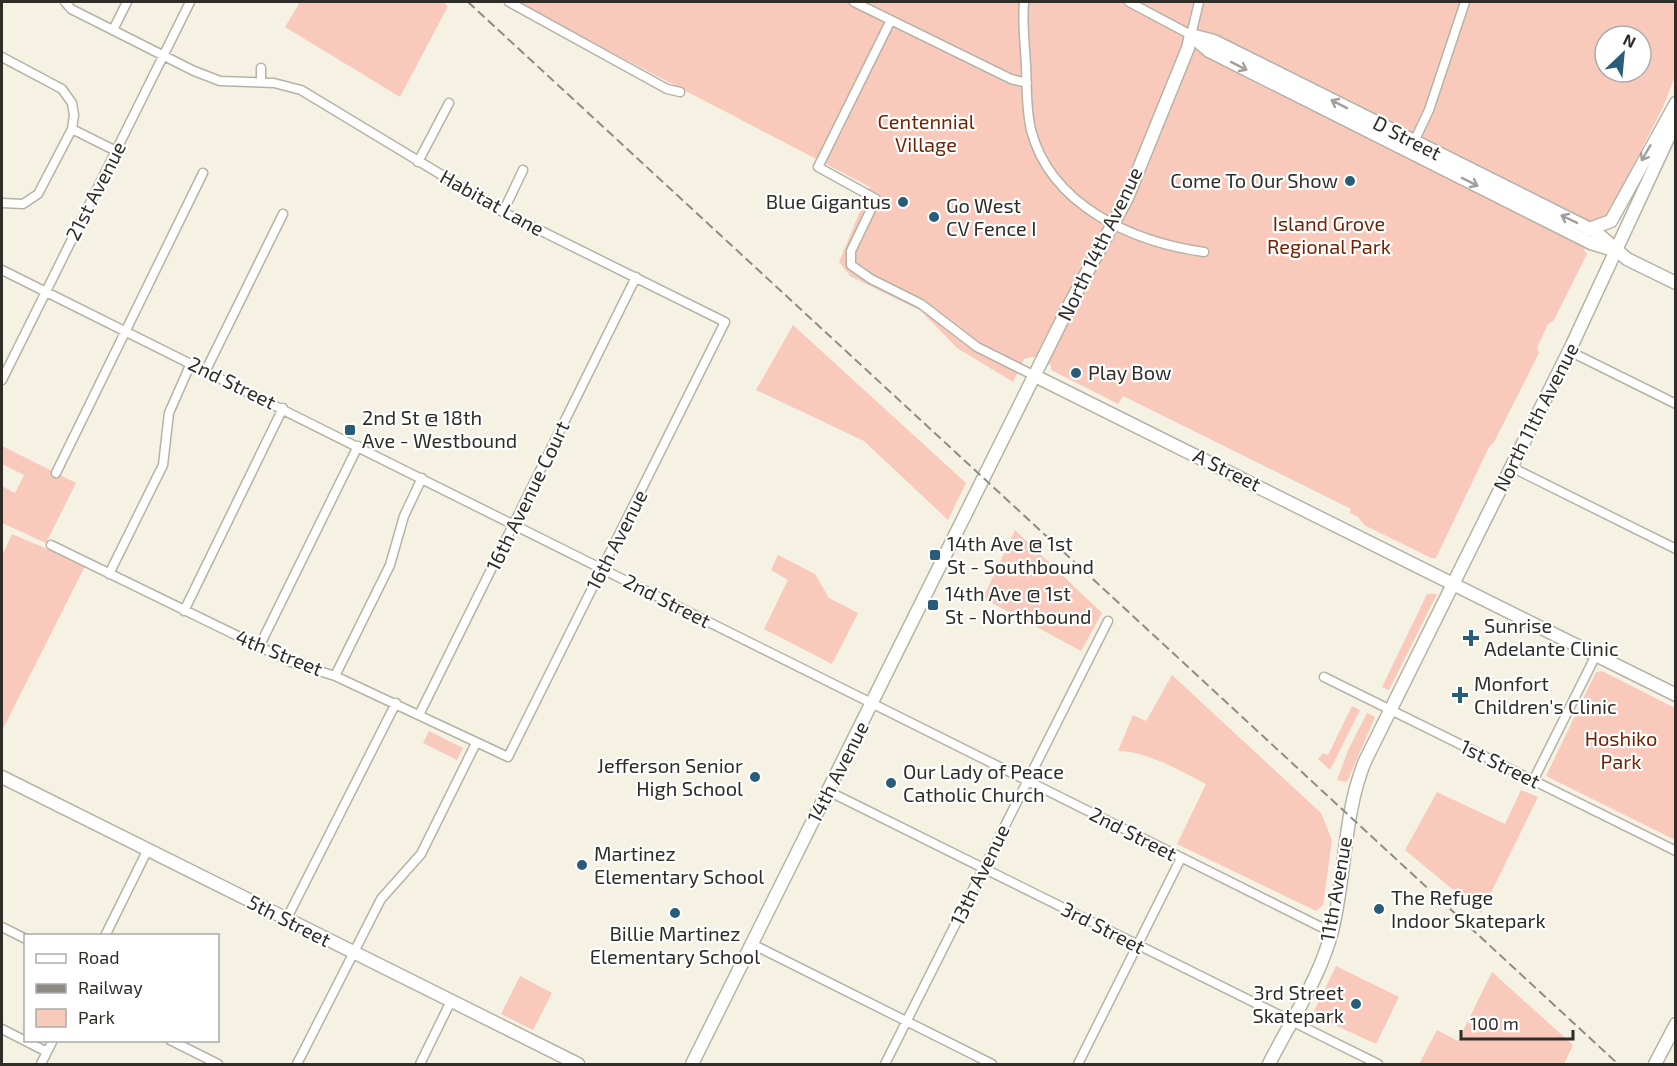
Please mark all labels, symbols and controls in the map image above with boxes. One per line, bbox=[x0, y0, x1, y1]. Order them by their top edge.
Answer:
north arrow bbox=[1593, 24, 1653, 84]
text: N bbox=[1620, 29, 1639, 51]
one-way arrow bbox=[1230, 61, 1248, 73]
one-way arrow bbox=[1330, 97, 1348, 109]
park label: Centennial Village bbox=[877, 109, 975, 156]
street label: D Street bbox=[1369, 110, 1446, 165]
street label: 21st Avenue bbox=[60, 137, 130, 244]
one-way arrow bbox=[1640, 144, 1651, 162]
street label: North 14th Avenue bbox=[1052, 163, 1147, 324]
street label: Habitat Lane bbox=[436, 164, 549, 240]
place label: Come To Our Show bbox=[1170, 168, 1338, 192]
marker: Come To Our Show bbox=[1343, 174, 1357, 188]
one-way arrow bbox=[1461, 176, 1479, 188]
place label: Blue Gigantus bbox=[766, 189, 891, 213]
place label: Go West CV Fence I bbox=[946, 193, 1036, 240]
marker: Blue Gigantus bbox=[896, 195, 910, 209]
marker: Go West CV Fence I bbox=[927, 210, 941, 224]
park label: Island Grove Regional Park bbox=[1267, 211, 1391, 258]
one-way arrow bbox=[1561, 213, 1579, 224]
street label: North 11th Avenue bbox=[1487, 338, 1583, 495]
street label: 2nd Street bbox=[185, 351, 280, 414]
place label: Play Bow bbox=[1088, 360, 1172, 384]
marker: Play Bow bbox=[1069, 366, 1083, 380]
place label: 2nd St @ 18th Ave - Westbound bbox=[362, 405, 517, 452]
street label: 16th Avenue Court bbox=[480, 416, 574, 574]
marker: 2nd St @ 18th Ave - Westbound bbox=[343, 423, 357, 437]
street label: A Street bbox=[1190, 443, 1265, 496]
street label: 16th Avenue bbox=[581, 485, 652, 594]
place label: 14th Ave @ 1st St - Southbound bbox=[947, 531, 1094, 578]
marker: 14th Ave @ 1st St - Southbound bbox=[928, 548, 942, 562]
street label: 2nd Street bbox=[620, 568, 715, 632]
place label: 14th Ave @ 1st St - Northbound bbox=[945, 581, 1092, 628]
marker: 14th Ave @ 1st St - Northbound bbox=[926, 598, 940, 612]
place label: Sunrise Adelante Clinic bbox=[1484, 613, 1619, 660]
street label: 4th Street bbox=[232, 624, 327, 680]
marker: Sunrise Adelante Clinic bbox=[1462, 629, 1480, 647]
place label: Monfort Children's Clinic bbox=[1474, 671, 1617, 718]
marker: Monfort Children's Clinic bbox=[1451, 686, 1469, 704]
street label: 14th Avenue bbox=[801, 717, 873, 826]
park label: Hoshiko Park bbox=[1585, 726, 1657, 773]
street label: 1st Street bbox=[1457, 734, 1545, 793]
place label: Jefferson Senior High School bbox=[597, 753, 743, 800]
place label: Our Lady of Peace Catholic Church bbox=[903, 759, 1064, 806]
marker: Jefferson Senior High School bbox=[748, 770, 762, 784]
marker: Our Lady of Peace Catholic Church bbox=[884, 776, 898, 790]
street label: 2nd Street bbox=[1086, 801, 1181, 865]
street label: 13th Avenue bbox=[944, 820, 1014, 929]
street label: 11th Avenue bbox=[1314, 834, 1356, 943]
place label: Martinez Elementary School bbox=[594, 841, 764, 888]
marker: Martinez Elementary School bbox=[575, 858, 589, 872]
place label: The Refuge Indoor Skatepark bbox=[1391, 885, 1546, 932]
street label: 5th Street bbox=[244, 889, 335, 951]
street label: 3rd Street bbox=[1058, 896, 1150, 959]
marker: The Refuge Indoor Skatepark bbox=[1372, 902, 1386, 916]
marker: Billie Martinez Elementary School bbox=[668, 906, 682, 920]
place label: Billie Martinez Elementary School bbox=[590, 921, 760, 968]
legend bbox=[24, 934, 219, 1042]
text: Road bbox=[78, 946, 119, 968]
text: Railway bbox=[78, 976, 143, 998]
place label: 3rd Street Skatepark bbox=[1252, 980, 1344, 1027]
marker: 3rd Street Skatepark bbox=[1349, 997, 1363, 1011]
scale bar bbox=[1461, 1003, 1574, 1041]
text: Park bbox=[78, 1006, 115, 1028]
text: 100 m bbox=[1470, 1012, 1519, 1034]

